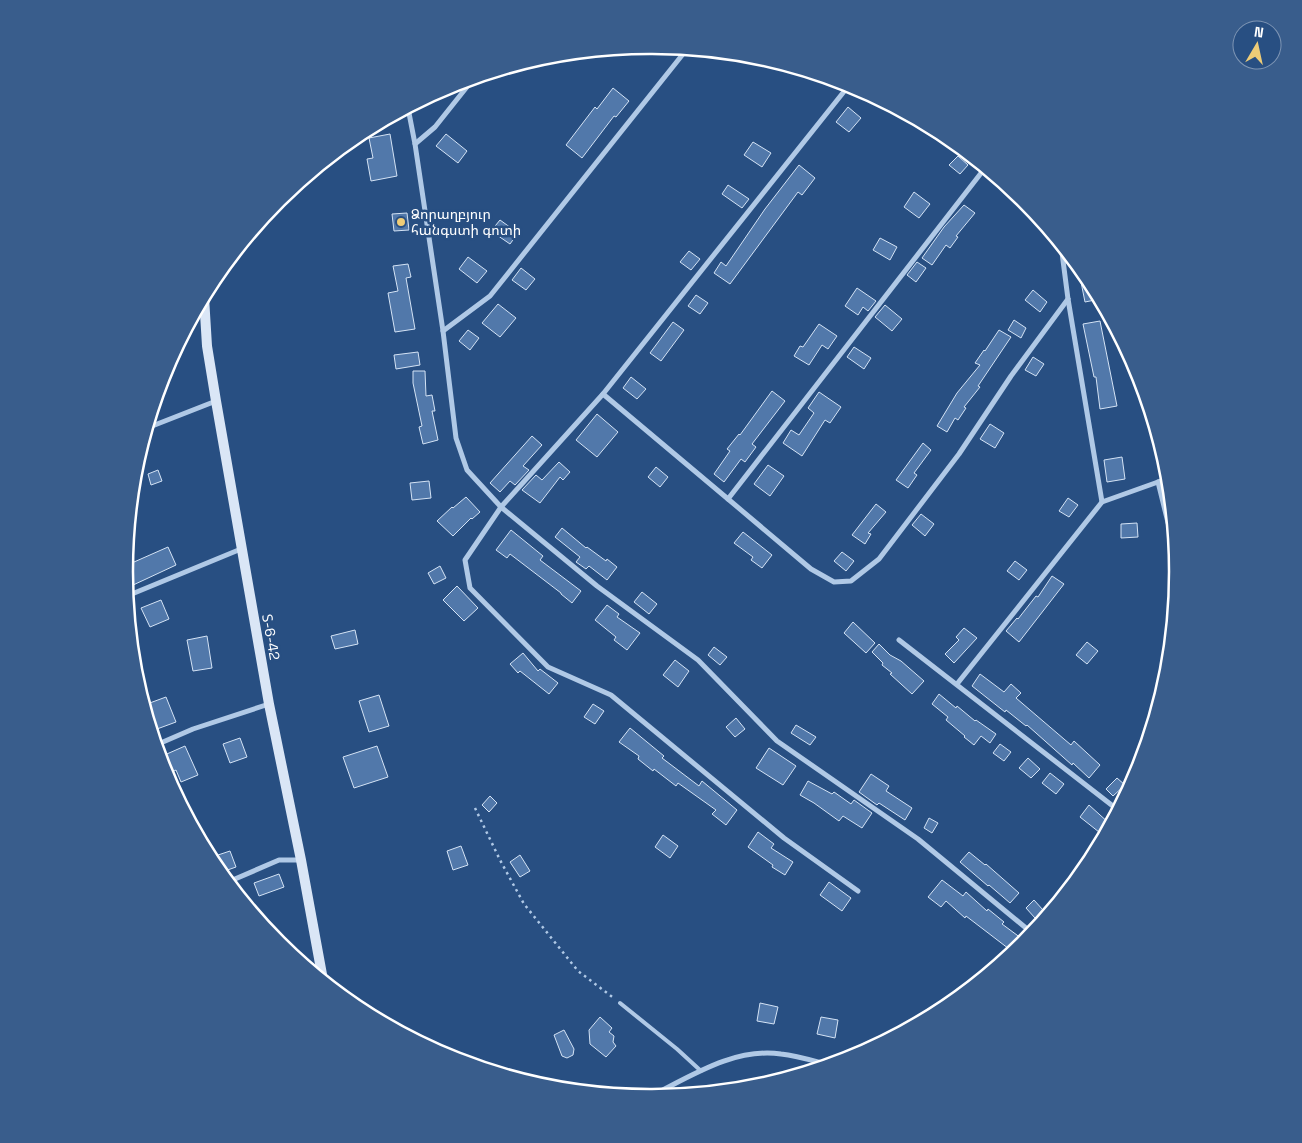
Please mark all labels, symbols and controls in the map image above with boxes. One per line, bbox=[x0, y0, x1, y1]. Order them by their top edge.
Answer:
north arrow bbox=[1232, 20, 1282, 70]
text: N bbox=[1253, 23, 1265, 42]
place label: Ձորաղբյուր հանգստի գոտի bbox=[411, 205, 521, 239]
marker: Ձորաղբյուր հանգստի գոտի bbox=[395, 216, 407, 228]
street label: Տ-6-42 bbox=[258, 613, 284, 661]

